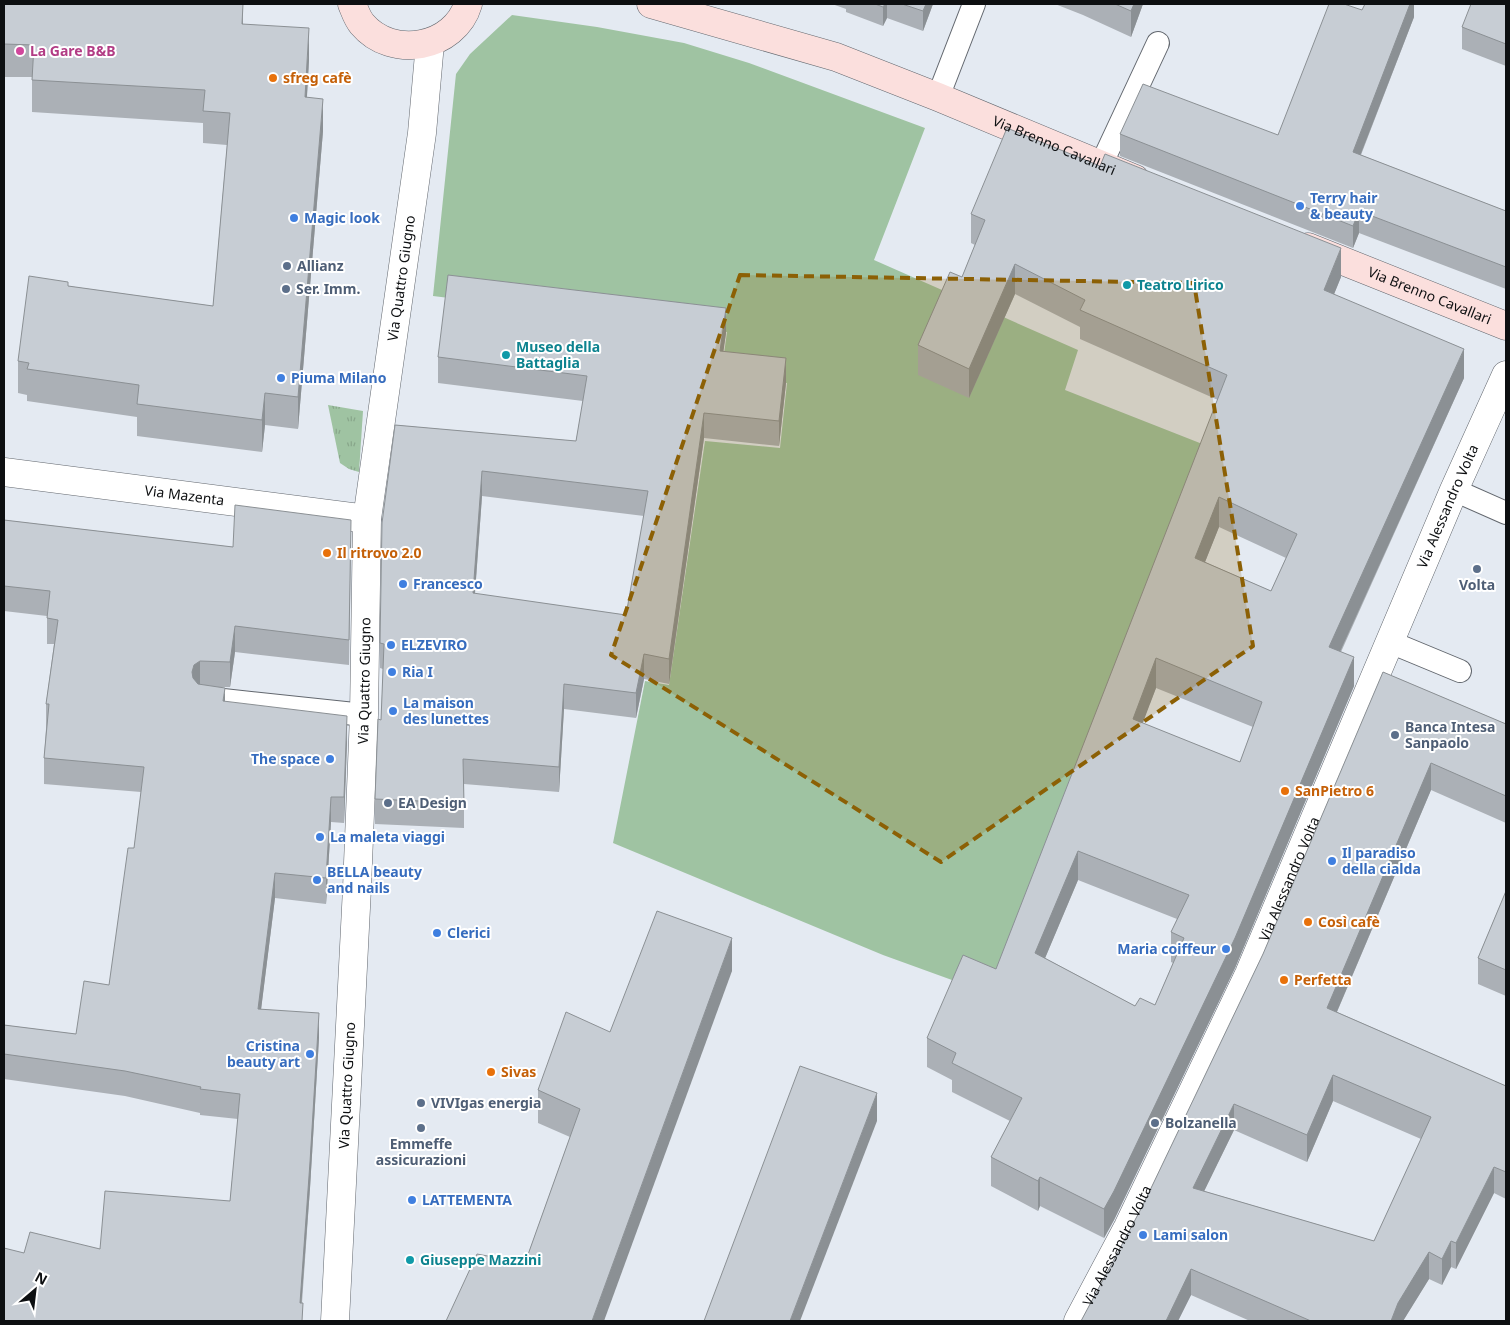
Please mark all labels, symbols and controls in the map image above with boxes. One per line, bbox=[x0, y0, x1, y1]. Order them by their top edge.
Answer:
place label: La Gare B&B bbox=[30, 41, 115, 60]
marker: La Gare B&B bbox=[14, 45, 26, 57]
place label: sfreg cafè bbox=[283, 68, 352, 87]
marker: sfreg cafè bbox=[267, 72, 279, 84]
street label: Via Brenno Cavallari bbox=[990, 111, 1119, 179]
place label: Terry hair & beauty bbox=[1310, 188, 1378, 223]
marker: Terry hair & beauty bbox=[1294, 200, 1306, 212]
place label: Magic look bbox=[304, 208, 380, 227]
marker: Magic look bbox=[288, 212, 300, 224]
street label: Via Quattro Giugno bbox=[382, 214, 419, 342]
place label: Allianz bbox=[297, 256, 344, 275]
marker: Allianz bbox=[281, 260, 293, 272]
street label: Via Brenno Cavallari bbox=[1365, 262, 1495, 328]
place label: Teatro Lirico bbox=[1137, 275, 1224, 294]
place label: Ser. Imm. bbox=[296, 279, 360, 298]
marker: Teatro Lirico bbox=[1121, 279, 1133, 291]
marker: Ser. Imm. bbox=[280, 283, 292, 295]
place label: Museo della Battaglia bbox=[516, 337, 600, 372]
marker: Museo della Battaglia bbox=[500, 349, 512, 361]
place label: Piuma Milano bbox=[291, 368, 387, 387]
marker: Piuma Milano bbox=[275, 372, 287, 384]
street label: Via Alessandro Volta bbox=[1412, 441, 1482, 571]
street label: Via Mazenta bbox=[144, 480, 226, 509]
place label: Il ritrovo 2.0 bbox=[337, 543, 422, 562]
marker: Il ritrovo 2.0 bbox=[321, 547, 333, 559]
marker: Volta bbox=[1471, 563, 1483, 575]
place label: Francesco bbox=[413, 574, 483, 593]
place label: Volta bbox=[1459, 575, 1495, 594]
marker: Francesco bbox=[397, 578, 409, 590]
street label: Via Quattro Giugno bbox=[353, 617, 374, 745]
place label: ELZEVIRO bbox=[401, 635, 467, 654]
marker: ELZEVIRO bbox=[385, 639, 397, 651]
place label: Ria I bbox=[402, 662, 433, 681]
marker: Ria I bbox=[386, 666, 398, 678]
place label: La maison des lunettes bbox=[403, 693, 489, 728]
marker: La maison des lunettes bbox=[387, 705, 399, 717]
place label: Banca Intesa Sanpaolo bbox=[1405, 717, 1495, 752]
marker: Banca Intesa Sanpaolo bbox=[1389, 729, 1401, 741]
place label: The space bbox=[251, 749, 320, 768]
marker: The space bbox=[324, 753, 336, 765]
place label: SanPietro 6 bbox=[1295, 781, 1374, 800]
marker: SanPietro 6 bbox=[1279, 785, 1291, 797]
place label: EA Design bbox=[398, 793, 467, 812]
marker: EA Design bbox=[382, 797, 394, 809]
street label: Via Alessandro Volta bbox=[1254, 814, 1324, 944]
place label: La maleta viaggi bbox=[330, 827, 445, 846]
marker: La maleta viaggi bbox=[314, 831, 326, 843]
place label: Il paradiso della cialda bbox=[1342, 843, 1421, 878]
marker: Il paradiso della cialda bbox=[1326, 855, 1338, 867]
place label: BELLA beauty and nails bbox=[327, 862, 422, 897]
marker: BELLA beauty and nails bbox=[311, 874, 323, 886]
place label: Così cafè bbox=[1318, 912, 1380, 931]
marker: Così cafè bbox=[1302, 916, 1314, 928]
place label: Clerici bbox=[447, 923, 490, 942]
marker: Clerici bbox=[431, 927, 443, 939]
place label: Maria coiffeur bbox=[1117, 939, 1217, 958]
marker: Maria coiffeur bbox=[1220, 943, 1232, 955]
place label: Perfetta bbox=[1294, 970, 1352, 989]
marker: Perfetta bbox=[1278, 974, 1290, 986]
street label: Via Quattro Giugno bbox=[334, 1021, 359, 1149]
place label: Cristina beauty art bbox=[227, 1036, 300, 1071]
marker: Cristina beauty art bbox=[304, 1048, 316, 1060]
place label: Sivas bbox=[501, 1062, 536, 1081]
marker: Sivas bbox=[485, 1066, 497, 1078]
place label: VIVIgas energia bbox=[431, 1093, 541, 1112]
marker: VIVIgas energia bbox=[415, 1097, 427, 1109]
place label: Bolzanella bbox=[1165, 1113, 1237, 1132]
marker: Bolzanella bbox=[1149, 1117, 1161, 1129]
marker: Emmeffe assicurazioni bbox=[415, 1122, 427, 1134]
place label: Emmeffe assicurazioni bbox=[376, 1134, 466, 1169]
street label: Via Alessandro Volta bbox=[1078, 1182, 1156, 1309]
place label: LATTEMENTA bbox=[422, 1190, 512, 1209]
marker: LATTEMENTA bbox=[406, 1194, 418, 1206]
place label: Lami salon bbox=[1153, 1225, 1228, 1244]
marker: Lami salon bbox=[1137, 1229, 1149, 1241]
place label: Giuseppe Mazzini bbox=[420, 1250, 541, 1269]
marker: Giuseppe Mazzini bbox=[404, 1254, 416, 1266]
north arrow bbox=[10, 1265, 60, 1315]
text: N bbox=[32, 1267, 51, 1289]

